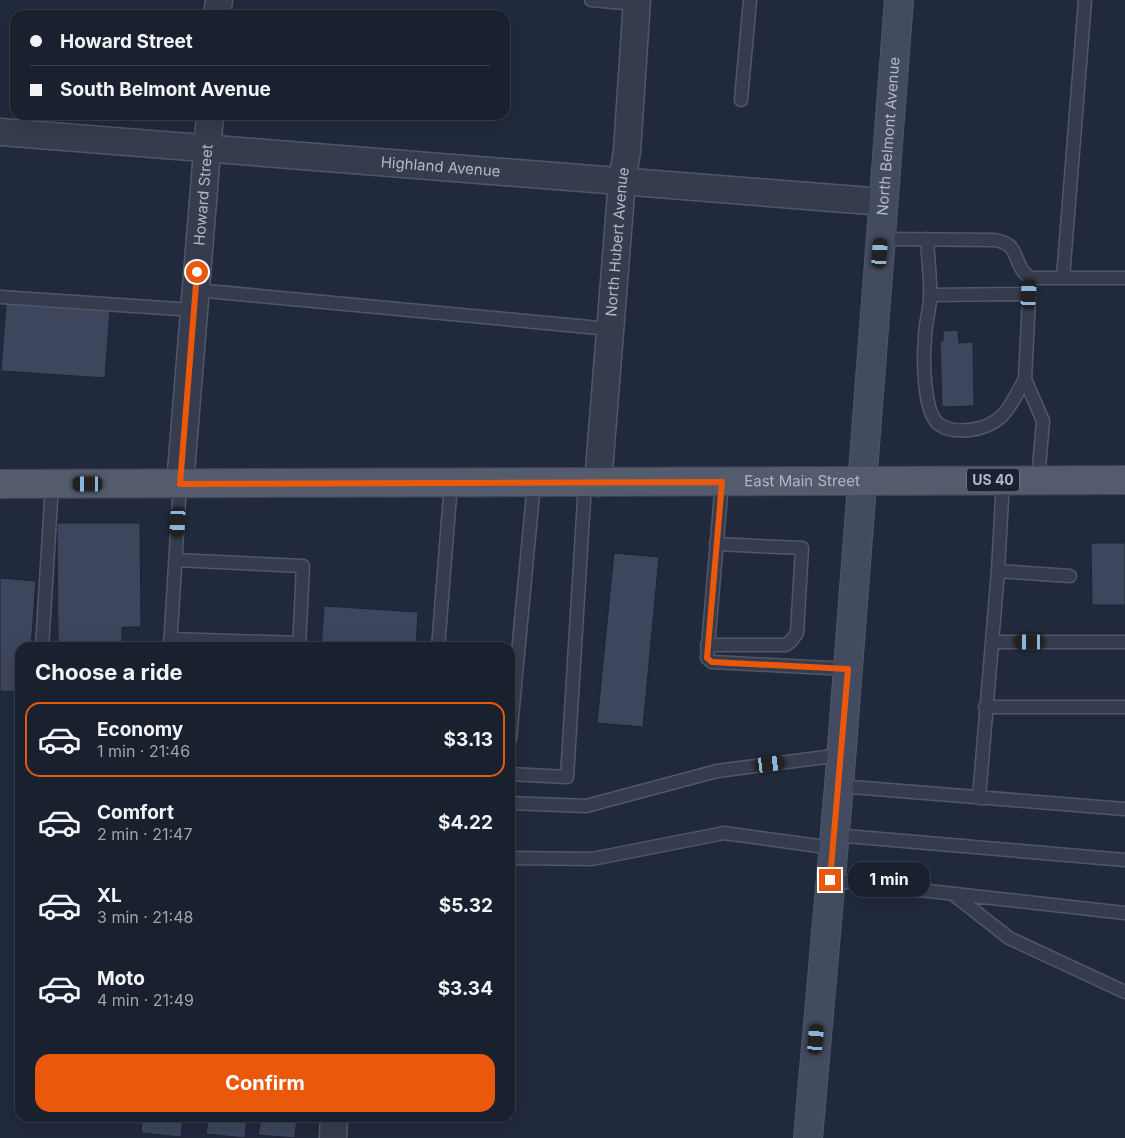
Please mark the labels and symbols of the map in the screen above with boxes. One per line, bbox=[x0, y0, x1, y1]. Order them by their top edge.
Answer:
street label: North Belmont Avenue bbox=[873, 56, 904, 216]
street label: Howard Street bbox=[189, 143, 217, 246]
street label: Highland Avenue bbox=[380, 152, 501, 181]
street label: North Hubert Avenue bbox=[601, 166, 633, 317]
car bbox=[871, 238, 888, 268]
route start bbox=[186, 261, 208, 283]
car bbox=[1020, 279, 1037, 309]
road number: US 40 bbox=[967, 468, 1019, 492]
street label: East Main Street bbox=[744, 471, 860, 490]
car bbox=[73, 477, 103, 492]
car bbox=[169, 507, 186, 537]
car bbox=[1015, 635, 1045, 650]
car bbox=[754, 755, 785, 773]
callout: 1 min bbox=[848, 862, 930, 898]
route end bbox=[819, 869, 841, 891]
car bbox=[807, 1023, 824, 1055]

